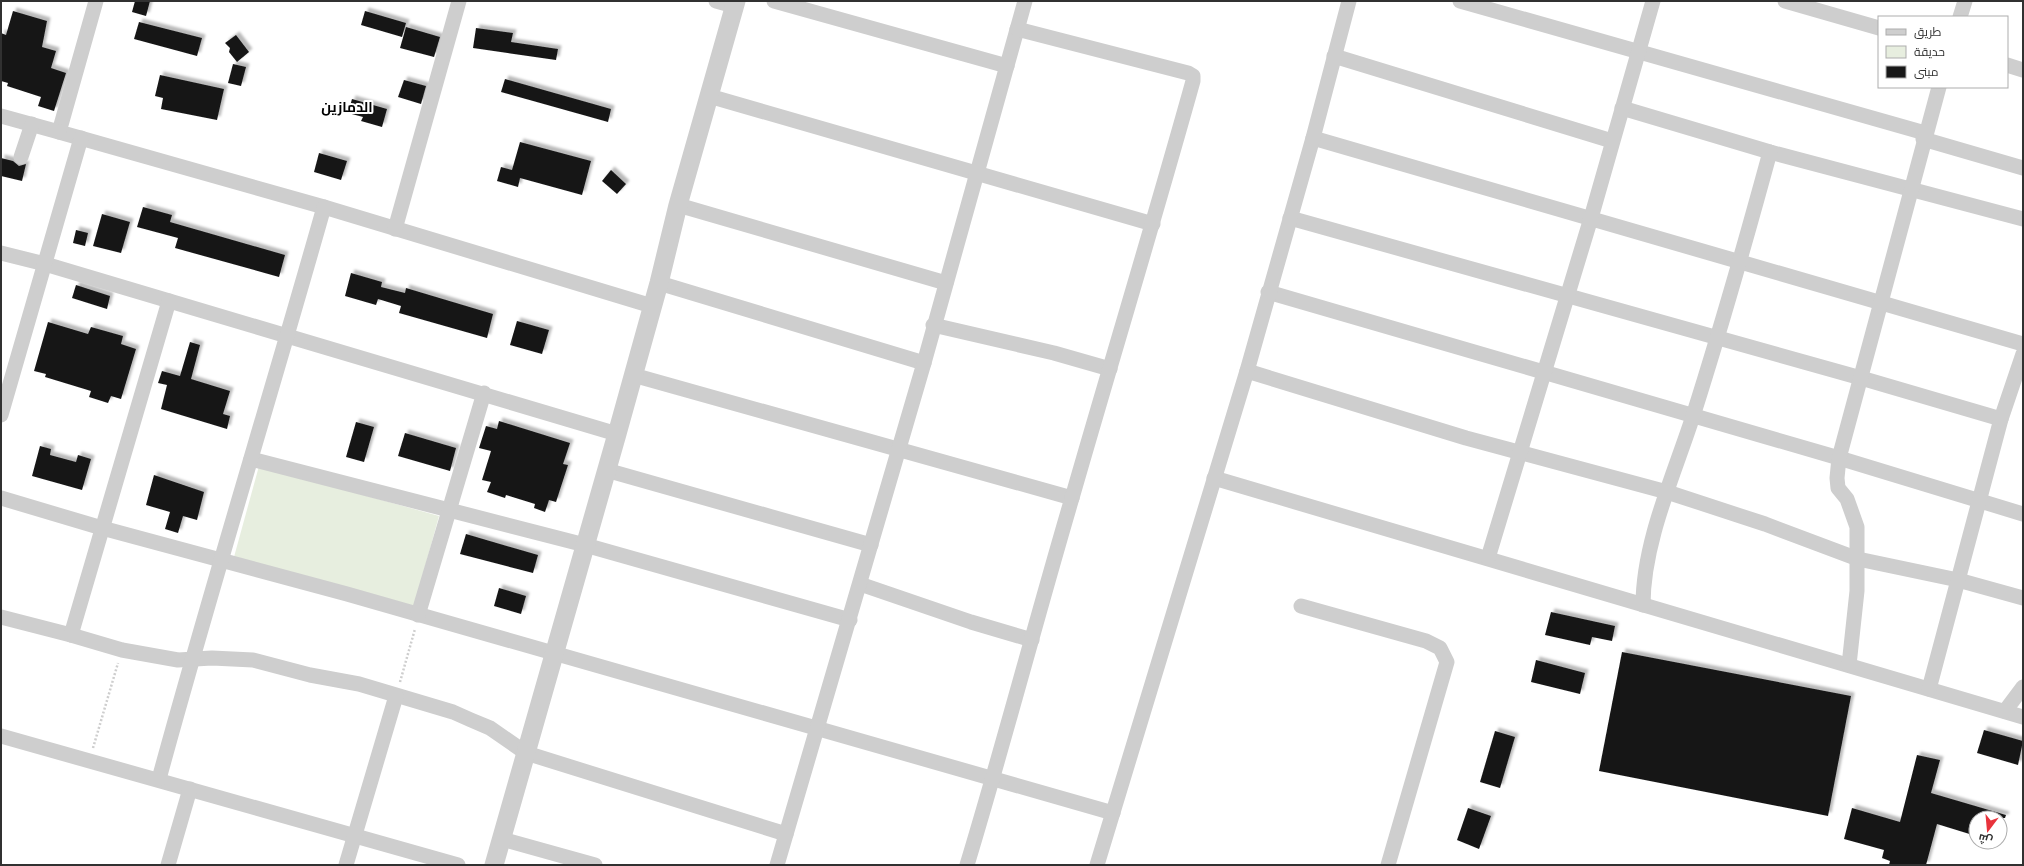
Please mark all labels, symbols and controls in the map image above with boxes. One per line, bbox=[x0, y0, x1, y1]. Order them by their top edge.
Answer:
legend bbox=[1878, 16, 2008, 88]
text: طريق bbox=[1914, 24, 1942, 40]
text: حديقة bbox=[1914, 44, 1945, 60]
text: مبنى bbox=[1914, 64, 1939, 80]
district label: الدمازين bbox=[321, 98, 373, 117]
north arrow bbox=[1968, 810, 2008, 850]
text: ش bbox=[1977, 830, 1994, 848]

